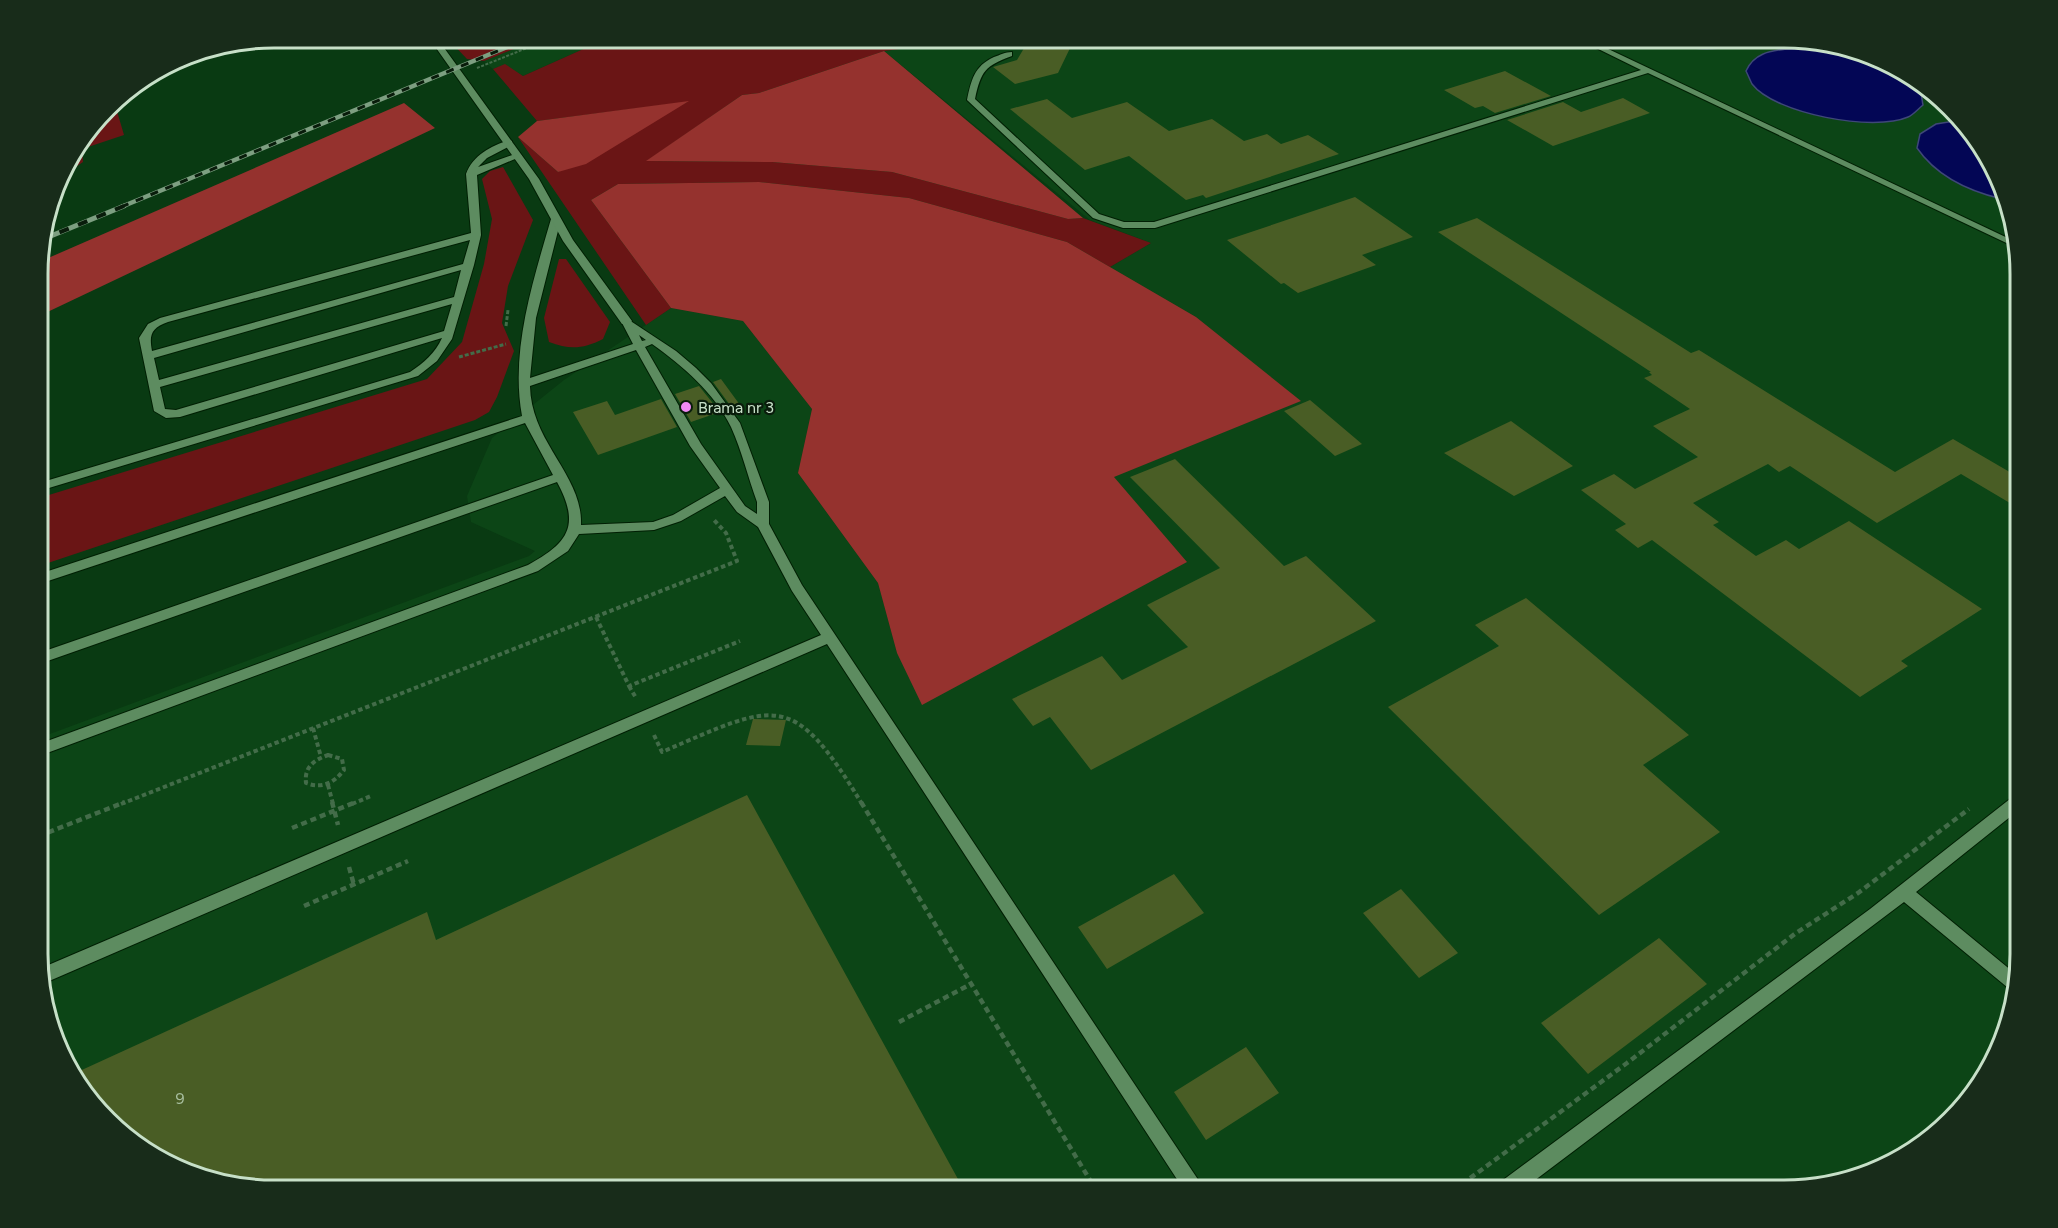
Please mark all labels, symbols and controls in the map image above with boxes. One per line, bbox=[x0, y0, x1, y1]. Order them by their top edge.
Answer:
place label: Brama nr 3 bbox=[698, 398, 774, 417]
marker: Brama nr 3 bbox=[679, 400, 693, 414]
house number: 9 bbox=[175, 1089, 185, 1108]

